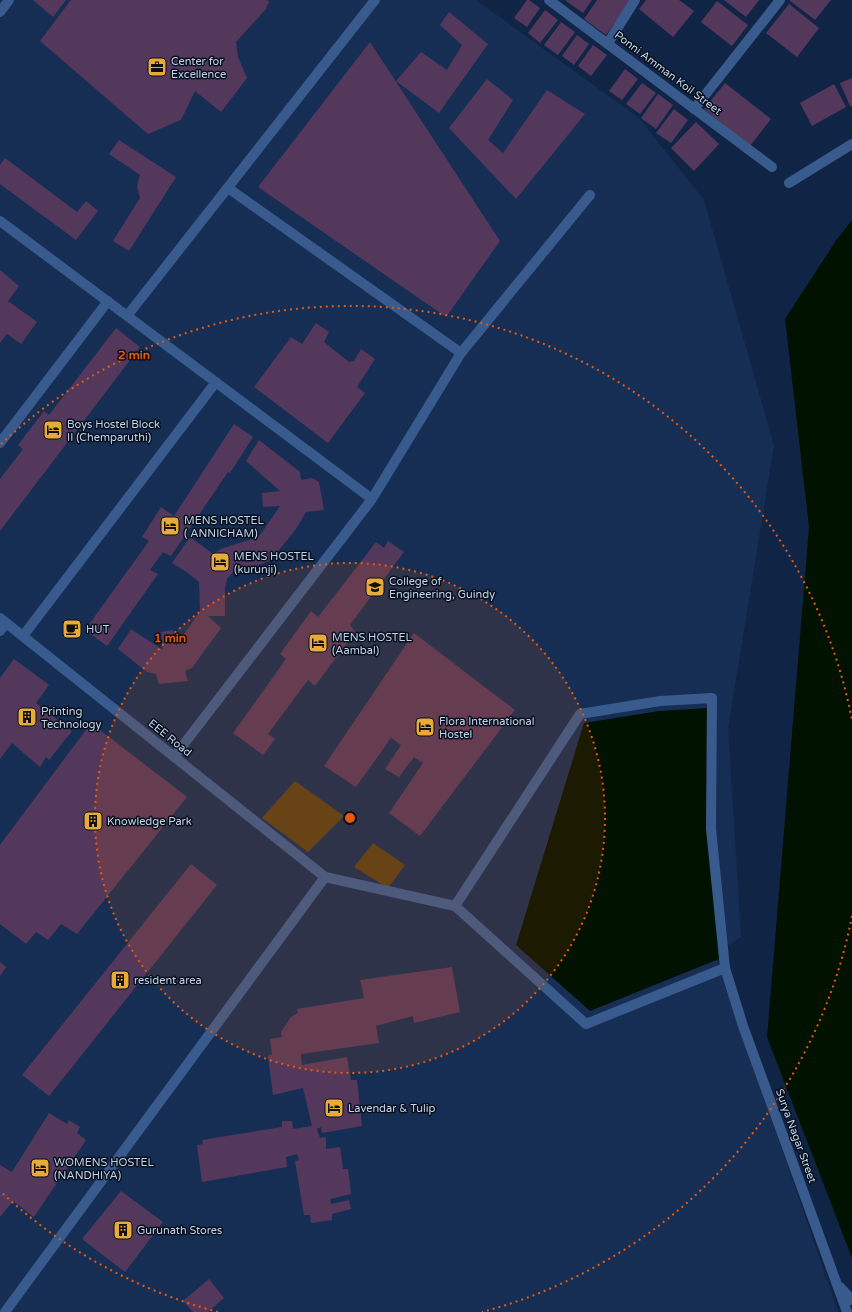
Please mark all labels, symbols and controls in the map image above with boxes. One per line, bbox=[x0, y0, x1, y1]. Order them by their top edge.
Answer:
street label: Ponni Amman Koil Street bbox=[612, 28, 724, 118]
place label: Center for Excellence bbox=[171, 55, 226, 81]
office icon: Center for Excellence bbox=[146, 56, 168, 78]
text: 2 min bbox=[118, 348, 150, 362]
place label: Boys Hostel Block II (Chemparuthi) bbox=[67, 418, 160, 444]
hotel icon: Boys Hostel Block II (Chemparuthi) bbox=[42, 419, 64, 441]
place label: MENS HOSTEL ( ANNICHAM) bbox=[184, 514, 264, 540]
hotel icon: MENS HOSTEL ( ANNICHAM) bbox=[159, 515, 181, 537]
place label: MENS HOSTEL (kurunji) bbox=[234, 550, 314, 576]
hotel icon: MENS HOSTEL (kurunji) bbox=[209, 551, 231, 573]
place label: College of Engineering, Guindy bbox=[389, 575, 495, 601]
school or university icon: College of Engineering, Guindy bbox=[364, 576, 386, 598]
cafe icon: HUT bbox=[61, 618, 83, 640]
place label: HUT bbox=[86, 623, 110, 636]
text: 1 min bbox=[154, 631, 186, 645]
place label: MENS HOSTEL (Aambal) bbox=[332, 631, 412, 657]
hotel icon: MENS HOSTEL (Aambal) bbox=[307, 632, 329, 654]
place label: Printing Technology bbox=[41, 705, 102, 731]
building icon: Printing Technology bbox=[16, 706, 38, 728]
place label: Flora International Hostel bbox=[439, 715, 534, 741]
hotel icon: Flora International Hostel bbox=[414, 716, 436, 738]
street label: EEE Road bbox=[146, 717, 194, 759]
building icon: Knowledge Park bbox=[82, 810, 104, 832]
centre of rings bbox=[343, 811, 357, 825]
place label: Knowledge Park bbox=[107, 815, 192, 828]
building icon: resident area bbox=[109, 969, 131, 991]
place label: resident area bbox=[134, 974, 202, 987]
street label: Surya Nagar Street bbox=[773, 1087, 819, 1185]
hotel icon: Lavendar & Tulip bbox=[323, 1097, 345, 1119]
place label: Lavendar & Tulip bbox=[348, 1102, 435, 1115]
place label: WOMENS HOSTEL (NANDHIYA) bbox=[54, 1156, 154, 1182]
hotel icon: WOMENS HOSTEL (NANDHIYA) bbox=[29, 1157, 51, 1179]
building icon: Gurunath Stores bbox=[112, 1219, 134, 1241]
place label: Gurunath Stores bbox=[137, 1224, 222, 1237]

